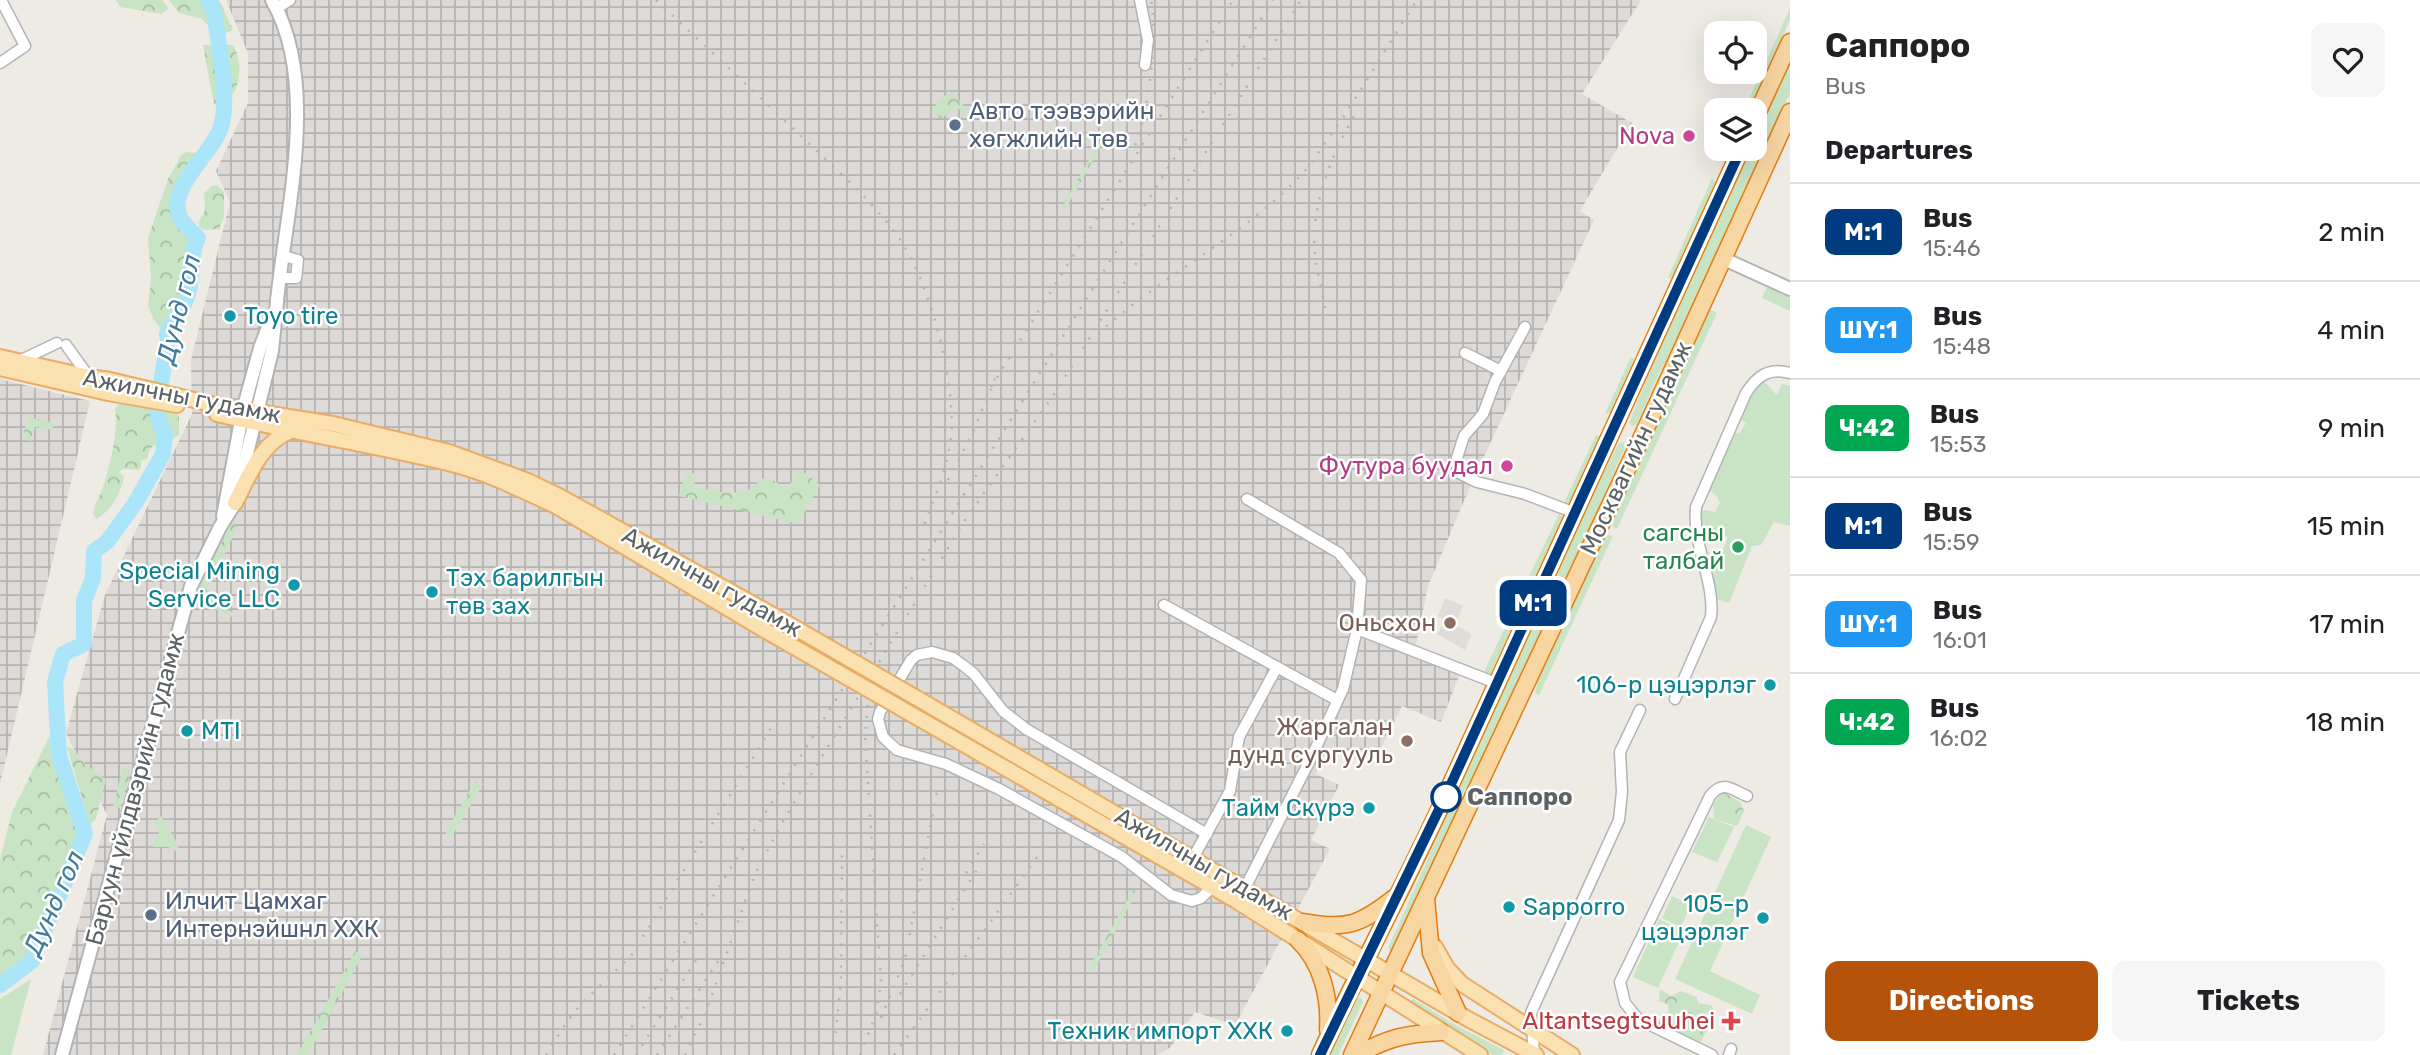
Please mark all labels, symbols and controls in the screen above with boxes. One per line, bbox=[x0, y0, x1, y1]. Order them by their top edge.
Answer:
map controls bbox=[1704, 21, 1767, 161]
button: locate bbox=[1704, 21, 1767, 84]
button: heart bbox=[2311, 23, 2385, 97]
text: Саппоро bbox=[1825, 26, 1970, 65]
text: Bus bbox=[1825, 72, 1866, 100]
place label: Авто тээвэрийн хөгжлийн төв bbox=[969, 97, 1154, 153]
button: layers bbox=[1704, 98, 1767, 161]
marker: Авто тээвэрийн хөгжлийн төв bbox=[947, 117, 963, 133]
place label: Nova bbox=[1619, 122, 1675, 150]
marker: Nova bbox=[1681, 128, 1697, 144]
text: Departures bbox=[1825, 135, 1973, 166]
text: Bus bbox=[1923, 203, 1972, 234]
text: 2 min bbox=[2318, 217, 2385, 248]
text: М:1 bbox=[1844, 218, 1883, 246]
text: 15:46 bbox=[1923, 234, 1981, 262]
water label: Дунд гол bbox=[150, 251, 208, 369]
text: Bus bbox=[1933, 301, 1982, 332]
place label: Toyo tire bbox=[244, 302, 338, 330]
marker: Toyo tire bbox=[222, 308, 238, 324]
text: 4 min bbox=[2317, 315, 2385, 346]
text: ШҮ:1 bbox=[1839, 316, 1898, 344]
text: 15:48 bbox=[1933, 332, 1991, 360]
street label: Москвагийн гудамж bbox=[1574, 337, 1698, 559]
street label: Ажилчны гудамж bbox=[81, 363, 283, 429]
text: Bus bbox=[1930, 399, 1979, 430]
text: 9 min bbox=[2318, 413, 2385, 444]
text: Ч:42 bbox=[1839, 414, 1895, 442]
text: 15:53 bbox=[1930, 430, 1987, 458]
place label: Футура буудал bbox=[1319, 452, 1493, 480]
marker: Футура буудал bbox=[1499, 458, 1515, 474]
text: Bus bbox=[1923, 497, 1972, 528]
text: 15 min bbox=[2307, 511, 2385, 542]
text: М:1 bbox=[1844, 512, 1883, 540]
place label: сагсны талбай bbox=[1643, 519, 1724, 575]
street label: Ажилчны гудамж bbox=[617, 521, 807, 643]
text: 15:59 bbox=[1923, 528, 1980, 556]
marker: сагсны талбай bbox=[1730, 539, 1746, 555]
place label: Special Mining Service LLC bbox=[119, 557, 280, 613]
place label: Тэх барилгын төв зах bbox=[446, 564, 604, 620]
marker: Special Mining Service LLC bbox=[286, 577, 302, 593]
line badge: М:1 bbox=[1493, 580, 1573, 626]
marker: Тэх барилгын төв зах bbox=[424, 584, 440, 600]
text: М:1 bbox=[1514, 589, 1552, 617]
text: Bus bbox=[1933, 595, 1982, 626]
place label: Оньсхон bbox=[1339, 609, 1436, 637]
text: 17 min bbox=[2309, 609, 2385, 640]
text: ШҮ:1 bbox=[1839, 610, 1898, 638]
marker: Оньсхон bbox=[1442, 615, 1458, 631]
text: 16:01 bbox=[1933, 626, 1987, 654]
street label: Баруун үйлдвэрийн гудамж bbox=[80, 630, 190, 948]
place label: 106-р цэцэрлэг bbox=[1576, 671, 1757, 699]
marker: 106-р цэцэрлэг bbox=[1762, 677, 1778, 693]
text: Bus bbox=[1930, 693, 1979, 724]
text: 18 min bbox=[2306, 707, 2385, 738]
text: Ч:42 bbox=[1839, 708, 1895, 736]
place label: Жаргалан дунд сургууль bbox=[1228, 713, 1393, 769]
place label: MTI bbox=[201, 717, 241, 745]
marker: MTI bbox=[179, 723, 195, 739]
text: 16:02 bbox=[1930, 724, 1988, 752]
marker: Жаргалан дунд сургууль bbox=[1399, 733, 1415, 749]
marker: Саппоро bbox=[1431, 782, 1461, 812]
place label: Саппоро bbox=[1467, 783, 1573, 811]
place label: Тайм Скүрэ bbox=[1222, 794, 1355, 822]
marker: Тайм Скүрэ bbox=[1361, 800, 1377, 816]
street label: Ажилчны гудамж bbox=[1110, 802, 1298, 926]
water label: Дунд гол bbox=[16, 846, 91, 962]
place label: Илчит Цамхаг Интернэйшнл ХХК bbox=[165, 887, 379, 943]
place label: 105-р цэцэрлэг bbox=[1641, 890, 1750, 946]
place label: Sapporro bbox=[1523, 893, 1625, 921]
marker: Sapporro bbox=[1501, 899, 1517, 915]
marker: Илчит Цамхаг Интернэйшнл ХХК bbox=[143, 907, 159, 923]
marker: 105-р цэцэрлэг bbox=[1755, 910, 1771, 926]
button: Directions bbox=[1825, 961, 2098, 1041]
button: Tickets bbox=[2112, 961, 2385, 1041]
place label: Altantsegtsuuhei bbox=[1522, 1007, 1715, 1035]
marker: Altantsegtsuuhei bbox=[1721, 1011, 1741, 1031]
place label: Техник импорт ХХК bbox=[1048, 1017, 1273, 1045]
marker: Техник импорт ХХК bbox=[1279, 1023, 1295, 1039]

